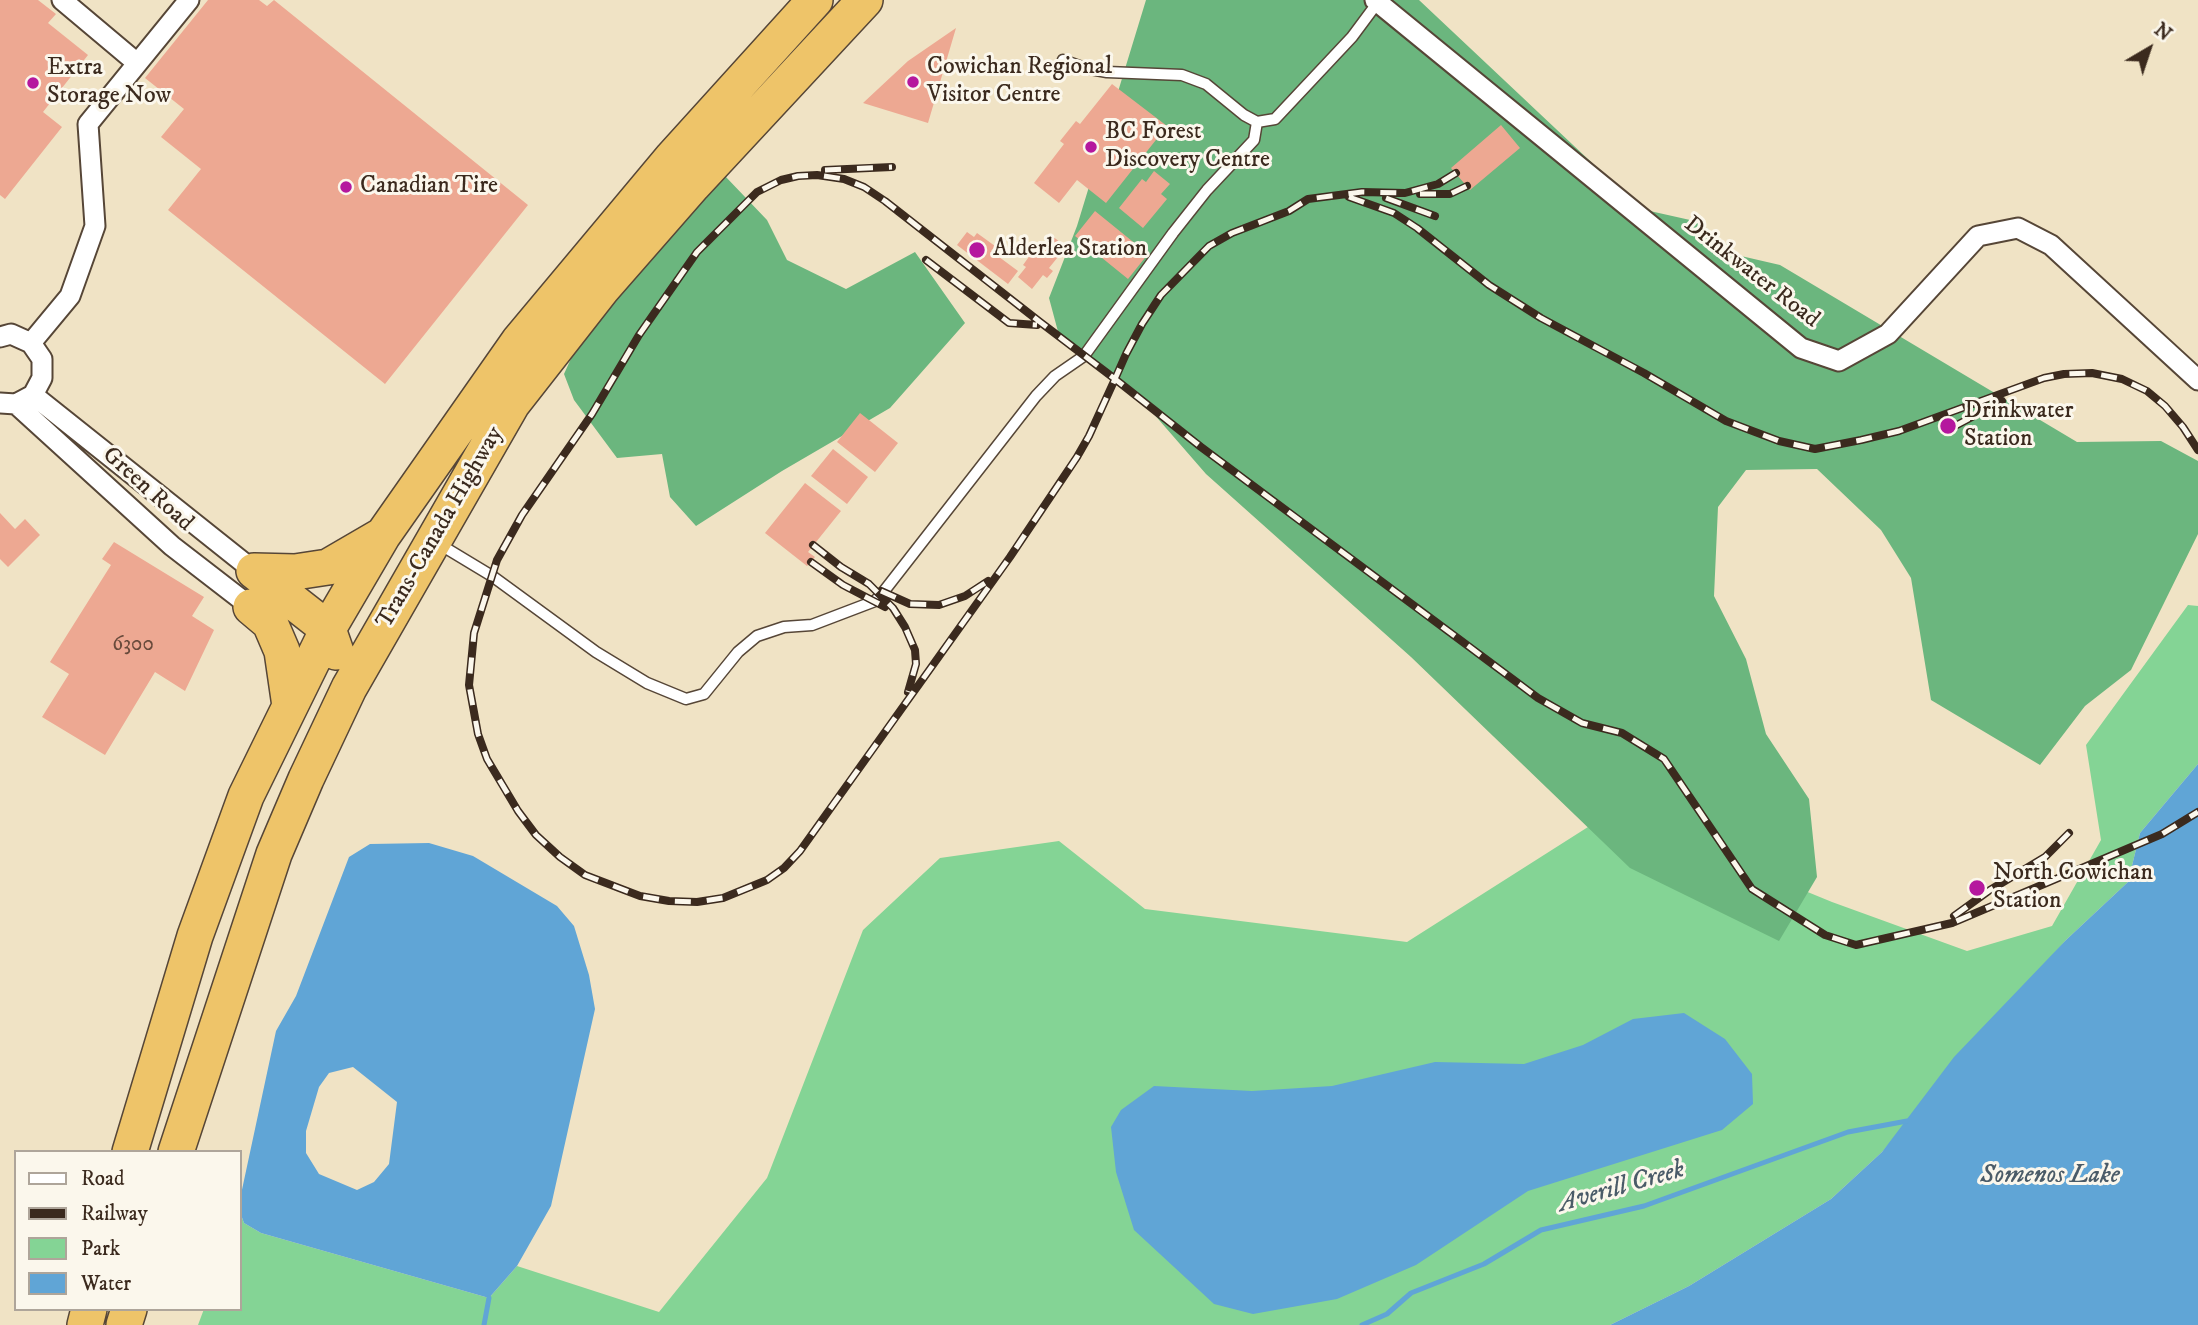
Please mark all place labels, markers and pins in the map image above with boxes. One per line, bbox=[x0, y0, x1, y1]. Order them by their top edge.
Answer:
place label: Cowichan Regional Visitor Centre bbox=[927, 54, 1112, 110]
place label: Extra Storage Now bbox=[47, 55, 171, 111]
marker: Cowichan Regional Visitor Centre bbox=[905, 74, 921, 90]
marker: Extra Storage Now bbox=[25, 75, 41, 91]
place label: BC Forest Discovery Centre bbox=[1105, 119, 1270, 175]
marker: BC Forest Discovery Centre bbox=[1083, 139, 1099, 155]
place label: Canadian Tire bbox=[360, 173, 498, 201]
marker: Canadian Tire bbox=[338, 179, 354, 195]
place label: Alderlea Station bbox=[993, 236, 1147, 264]
marker: Alderlea Station bbox=[967, 240, 987, 260]
place label: Drinkwater Station bbox=[1964, 398, 2073, 454]
marker: Drinkwater Station bbox=[1938, 416, 1958, 436]
place label: North Cowichan Station bbox=[1993, 860, 2153, 916]
marker: North Cowichan Station bbox=[1967, 878, 1987, 898]

